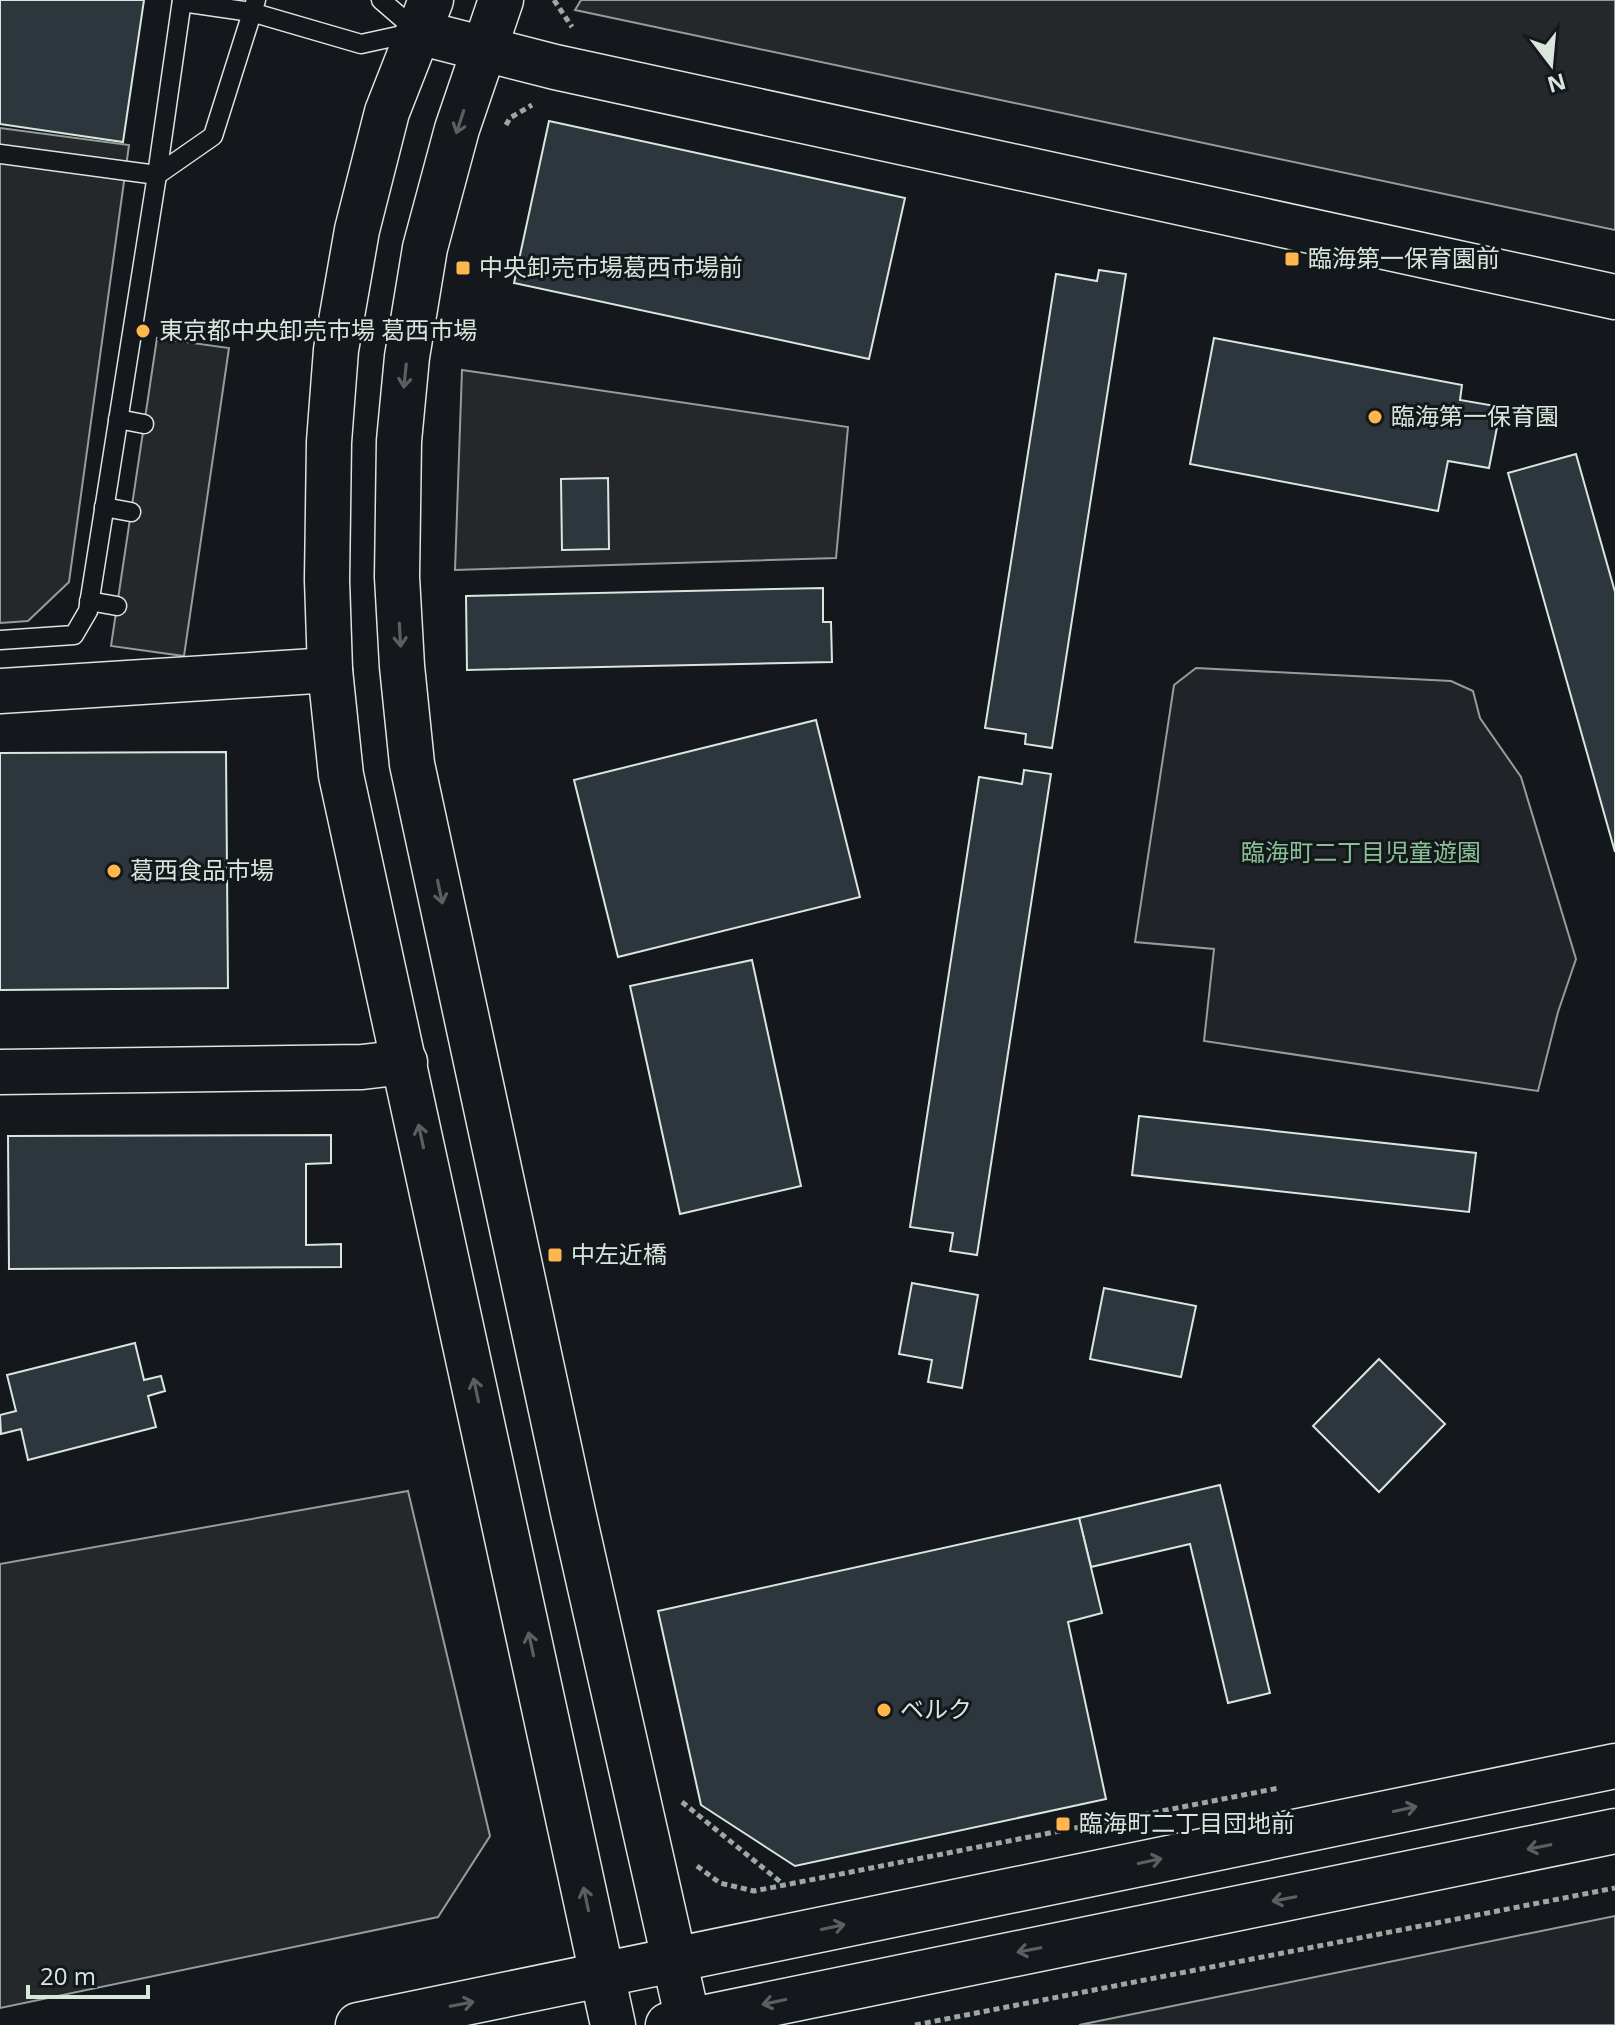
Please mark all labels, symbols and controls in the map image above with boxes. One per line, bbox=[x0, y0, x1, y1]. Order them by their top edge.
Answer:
north arrow bbox=[1511, 24, 1591, 104]
text: N bbox=[1544, 67, 1570, 101]
one-way arrow bbox=[451, 109, 466, 134]
place label: 臨海第一保育園前 bbox=[1308, 241, 1500, 274]
place label: 中央卸売市場葛西市場前 bbox=[479, 250, 743, 283]
marker: 臨海第一保育園前 bbox=[1283, 250, 1301, 268]
marker: 中央卸売市場葛西市場前 bbox=[454, 259, 472, 277]
place label: 東京都中央卸売市場 葛西市場 bbox=[159, 313, 477, 346]
marker: 東京都中央卸売市場 葛西市場 bbox=[134, 322, 152, 340]
one-way arrow bbox=[398, 362, 413, 389]
place label: 臨海第一保育園 bbox=[1391, 399, 1559, 432]
marker: 臨海第一保育園 bbox=[1366, 408, 1384, 426]
one-way arrow bbox=[393, 622, 408, 648]
park label: 臨海町二丁目児童遊園 bbox=[1241, 835, 1481, 868]
place label: 葛西食品市場 bbox=[130, 853, 274, 886]
marker: 葛西食品市場 bbox=[105, 862, 123, 880]
one-way arrow bbox=[433, 879, 448, 904]
one-way arrow bbox=[413, 1124, 428, 1150]
place label: 中左近橋 bbox=[571, 1237, 667, 1270]
marker: 中左近橋 bbox=[546, 1246, 564, 1264]
one-way arrow bbox=[468, 1378, 483, 1404]
one-way arrow bbox=[523, 1632, 538, 1658]
place label: ベルク bbox=[900, 1692, 972, 1725]
marker: ベルク bbox=[875, 1701, 893, 1719]
one-way arrow bbox=[1392, 1801, 1417, 1816]
place label: 臨海町二丁目団地前 bbox=[1079, 1806, 1295, 1839]
marker: 臨海町二丁目団地前 bbox=[1054, 1815, 1072, 1833]
one-way arrow bbox=[1526, 1840, 1552, 1855]
one-way arrow bbox=[1137, 1853, 1162, 1868]
one-way arrow bbox=[578, 1886, 593, 1912]
one-way arrow bbox=[1271, 1892, 1297, 1907]
one-way arrow bbox=[819, 1918, 845, 1933]
one-way arrow bbox=[1017, 1944, 1042, 1959]
scale bar bbox=[28, 1949, 148, 1999]
text: 20 m bbox=[40, 1959, 96, 1992]
one-way arrow bbox=[762, 1995, 788, 2010]
one-way arrow bbox=[449, 1996, 474, 2011]

